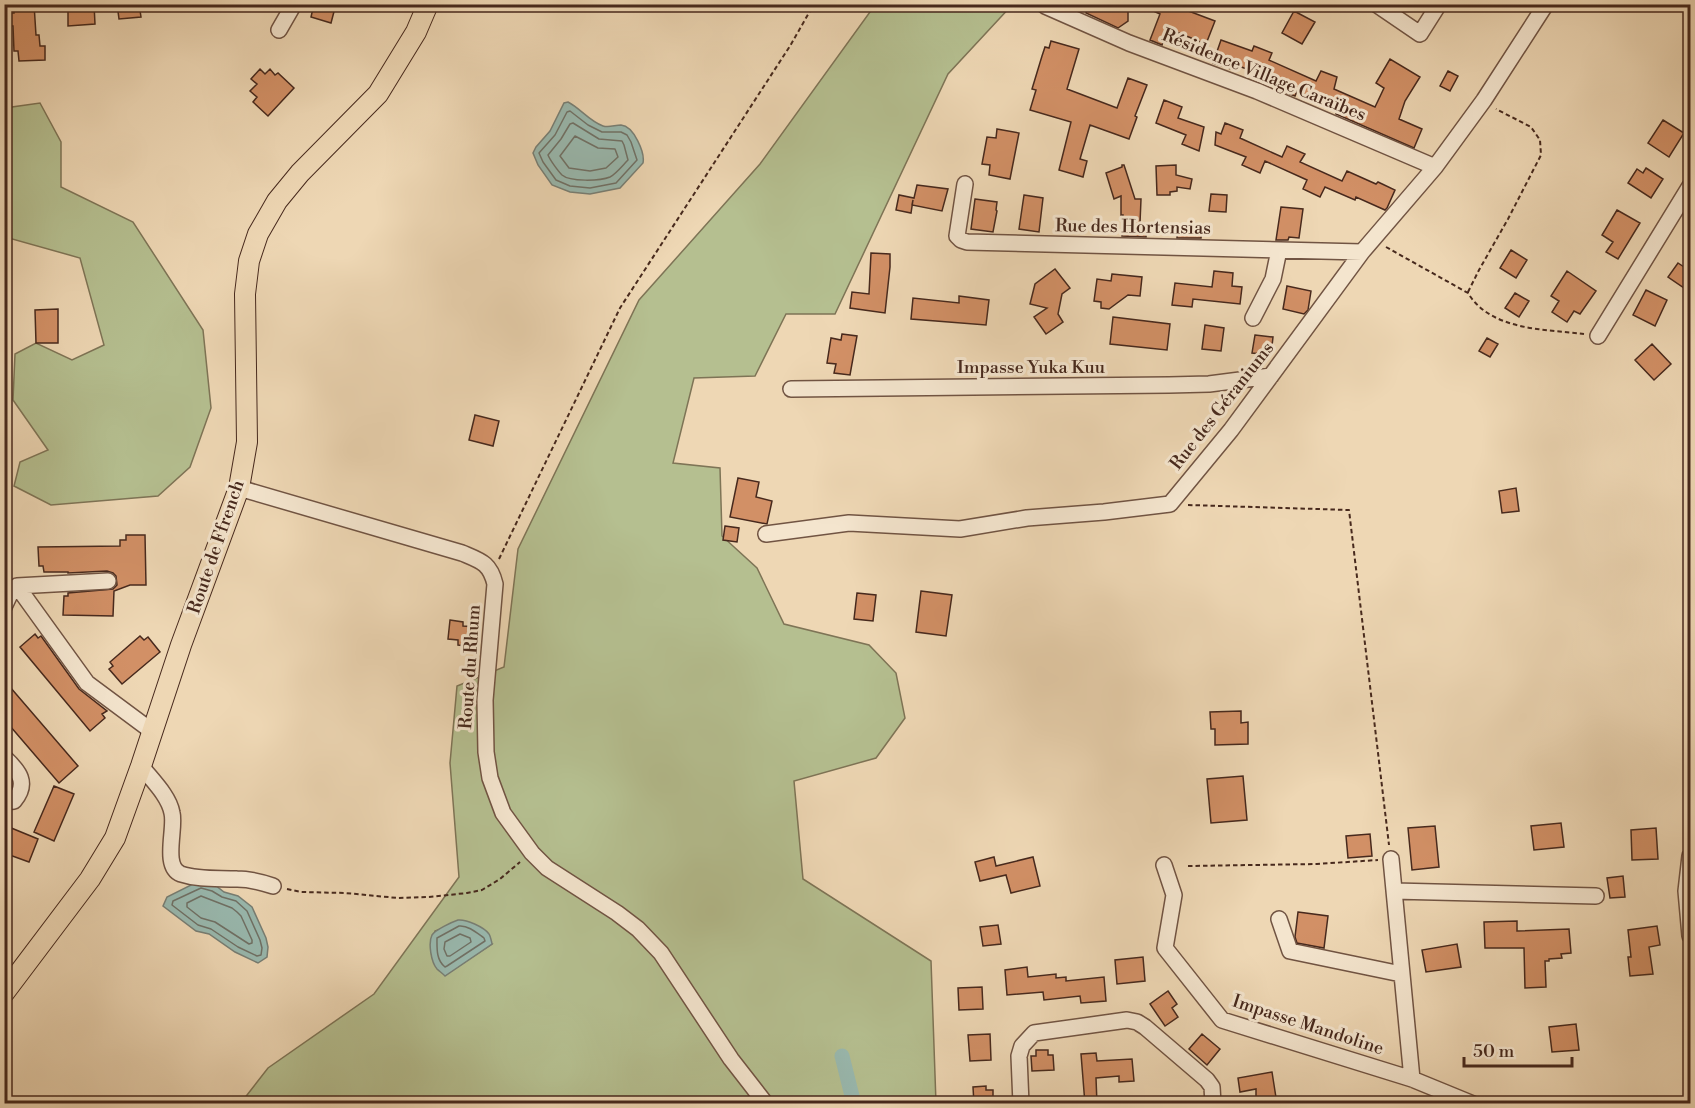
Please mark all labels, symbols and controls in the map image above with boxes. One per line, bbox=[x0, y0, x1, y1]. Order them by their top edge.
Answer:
street label: Résidence Village Caraïbes bbox=[1159, 23, 1369, 127]
street label: Rue des Hortensias bbox=[1055, 214, 1211, 240]
street label: Rue des Géraniums bbox=[1165, 337, 1279, 475]
street label: Impasse Yuka Kuu bbox=[957, 356, 1106, 379]
street label: Route de Ffrench bbox=[182, 477, 250, 617]
street label: Route du Rhum bbox=[454, 604, 486, 730]
street label: Impasse Mandoline bbox=[1229, 990, 1387, 1060]
scale bar bbox=[1464, 1030, 1572, 1068]
text: 50 m bbox=[1473, 1040, 1515, 1063]

